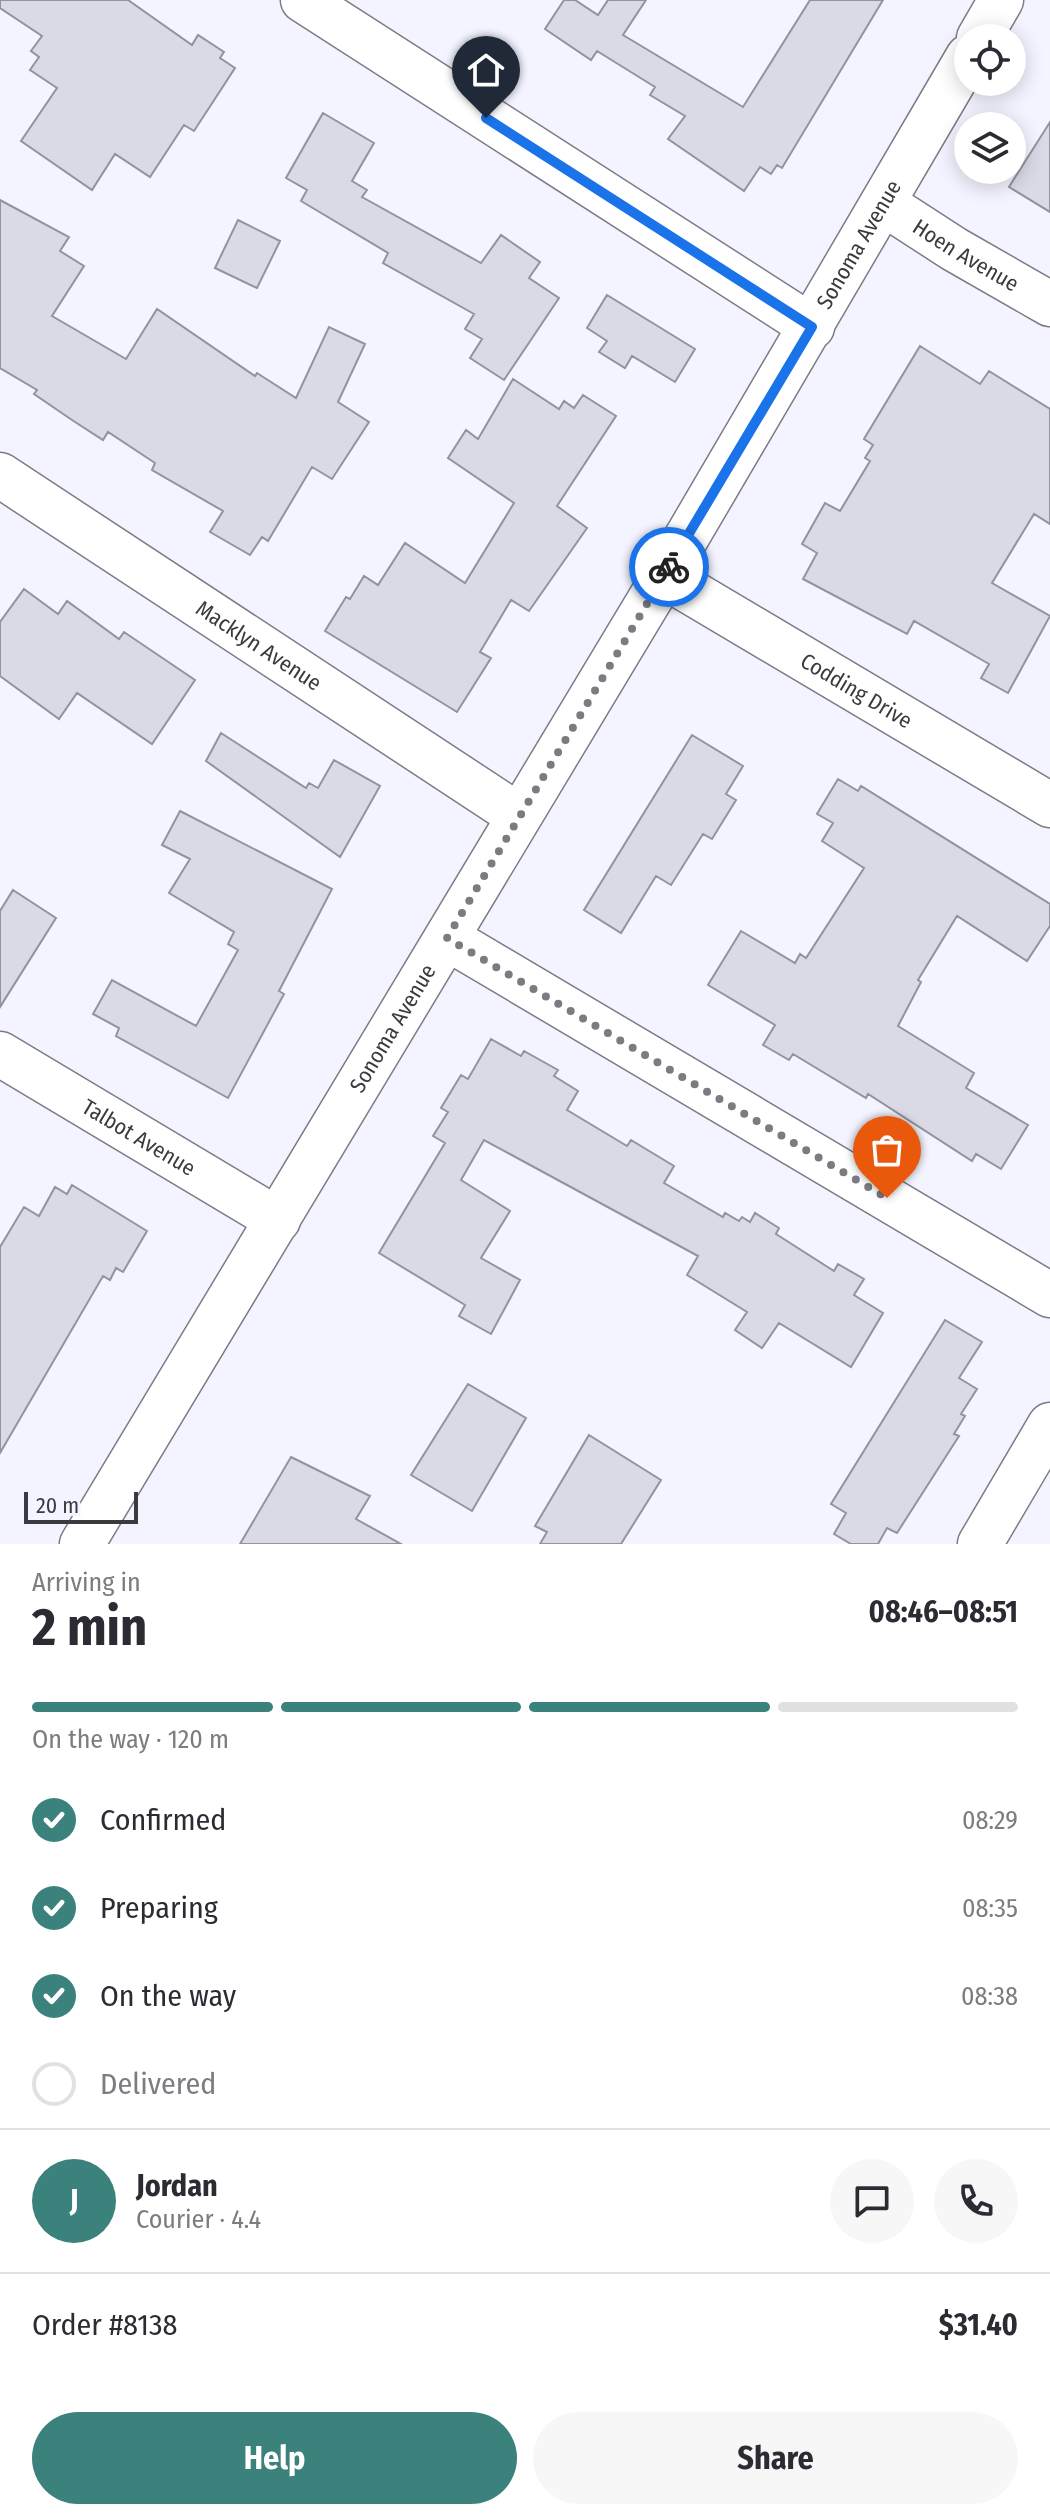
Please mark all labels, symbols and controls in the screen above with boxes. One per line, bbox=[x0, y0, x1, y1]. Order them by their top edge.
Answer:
map controls bbox=[954, 24, 1026, 184]
button: locate bbox=[954, 24, 1026, 96]
pin bbox=[452, 36, 520, 118]
icon: home bbox=[464, 48, 508, 92]
button: layers bbox=[954, 112, 1026, 184]
street label: Sonoma Avenue bbox=[811, 175, 907, 314]
street label: Hoen Avenue bbox=[908, 213, 1024, 297]
courier bbox=[629, 527, 709, 607]
icon: bike bbox=[647, 545, 691, 589]
street label: Macklyn Avenue bbox=[191, 595, 327, 697]
street label: Codding Drive bbox=[796, 647, 917, 734]
street label: Sonoma Avenue bbox=[344, 959, 441, 1097]
street label: Talbot Avenue bbox=[77, 1093, 200, 1182]
pin bbox=[853, 1116, 921, 1198]
icon: bag bbox=[865, 1128, 909, 1172]
scale bar bbox=[24, 1488, 138, 1524]
text: 20 m bbox=[36, 1492, 79, 1519]
text: Arriving in bbox=[32, 1567, 141, 1598]
text: 08:46–08:51 bbox=[869, 1594, 1018, 1630]
text: 2 min bbox=[32, 1596, 147, 1659]
text: On the way · 120 m bbox=[32, 1724, 229, 1755]
icon: check bbox=[32, 1798, 76, 1842]
text: Confirmed bbox=[100, 1802, 226, 1838]
text: 08:29 bbox=[962, 1805, 1018, 1836]
icon: check bbox=[32, 1886, 76, 1930]
text: Preparing bbox=[100, 1890, 218, 1926]
text: 08:35 bbox=[962, 1893, 1018, 1924]
icon: check bbox=[32, 1974, 76, 2018]
text: On the way bbox=[100, 1978, 236, 2014]
text: 08:38 bbox=[961, 1981, 1018, 2012]
text: Delivered bbox=[100, 2066, 216, 2102]
button: chat bbox=[830, 2159, 914, 2243]
button: phone bbox=[934, 2159, 1018, 2243]
text: Jordan bbox=[136, 2168, 218, 2204]
text: J bbox=[70, 2183, 78, 2219]
text: Courier · 4.4 bbox=[136, 2204, 261, 2235]
text: Order #8138 bbox=[32, 2307, 178, 2343]
text: $31.40 bbox=[939, 2307, 1018, 2343]
button: Help bbox=[32, 2412, 517, 2504]
button: Share bbox=[533, 2412, 1018, 2504]

